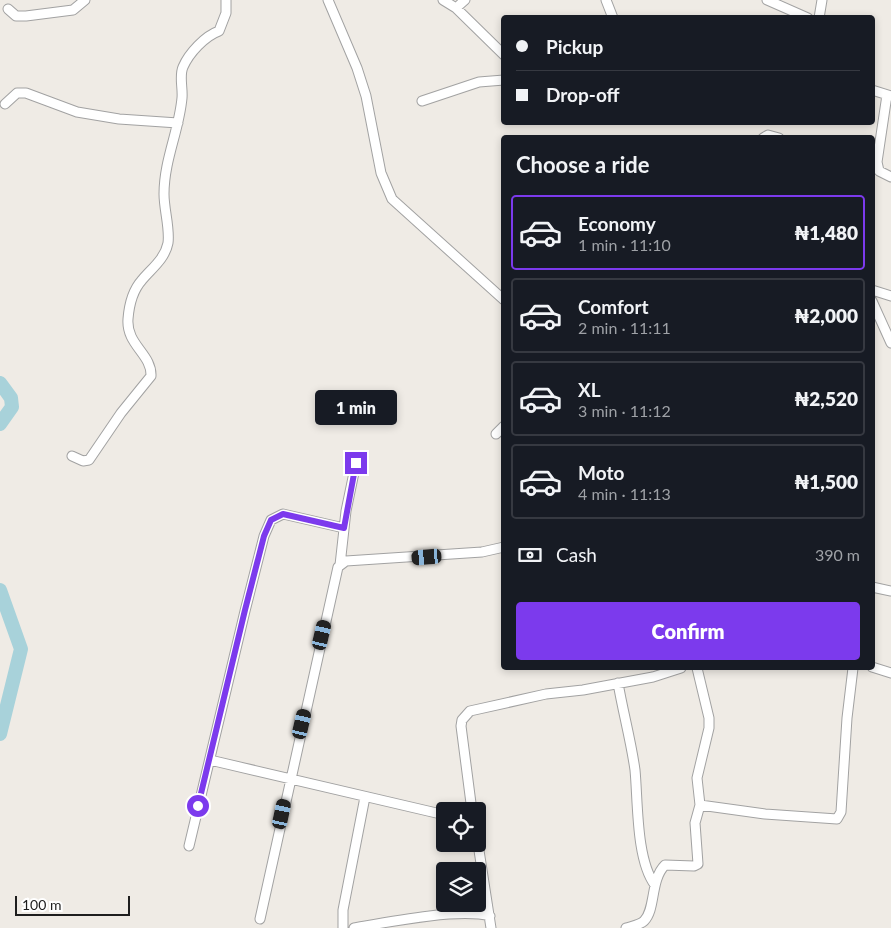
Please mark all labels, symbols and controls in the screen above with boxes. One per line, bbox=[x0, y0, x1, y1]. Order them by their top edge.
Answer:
text: Pickup bbox=[546, 35, 603, 58]
text: Drop-off bbox=[546, 83, 620, 106]
text: Choose a ride bbox=[516, 151, 650, 178]
icon: car bbox=[518, 210, 563, 255]
text: Economy bbox=[578, 212, 656, 235]
text: ₦1,480 bbox=[794, 221, 858, 244]
text: 1 min · 11:10 bbox=[578, 235, 671, 254]
icon: car bbox=[518, 293, 563, 338]
text: Comfort bbox=[578, 295, 649, 318]
text: ₦2,000 bbox=[794, 304, 858, 327]
text: 2 min · 11:11 bbox=[578, 318, 671, 337]
icon: car bbox=[518, 376, 563, 421]
text: XL bbox=[578, 378, 601, 401]
text: ₦2,520 bbox=[794, 387, 858, 410]
callout: 1 min bbox=[315, 390, 397, 426]
text: 1 min bbox=[336, 398, 376, 417]
text: 3 min · 11:12 bbox=[578, 401, 671, 420]
route end bbox=[345, 452, 367, 474]
icon: car bbox=[518, 459, 563, 504]
text: Moto bbox=[578, 461, 624, 484]
text: ₦1,500 bbox=[794, 470, 858, 493]
text: 4 min · 11:13 bbox=[578, 484, 671, 503]
icon: cash bbox=[516, 541, 544, 569]
text: Cash bbox=[556, 543, 597, 566]
text: 390 m bbox=[815, 545, 860, 564]
car bbox=[411, 548, 442, 566]
button: Confirm bbox=[516, 602, 860, 660]
car bbox=[311, 619, 332, 651]
car bbox=[291, 708, 312, 740]
route start bbox=[187, 795, 209, 817]
car bbox=[271, 798, 292, 830]
map controls bbox=[436, 802, 486, 912]
button: locate bbox=[436, 802, 486, 852]
button: layers bbox=[436, 862, 486, 912]
scale bar bbox=[15, 893, 130, 916]
text: 100 m bbox=[22, 896, 61, 913]

